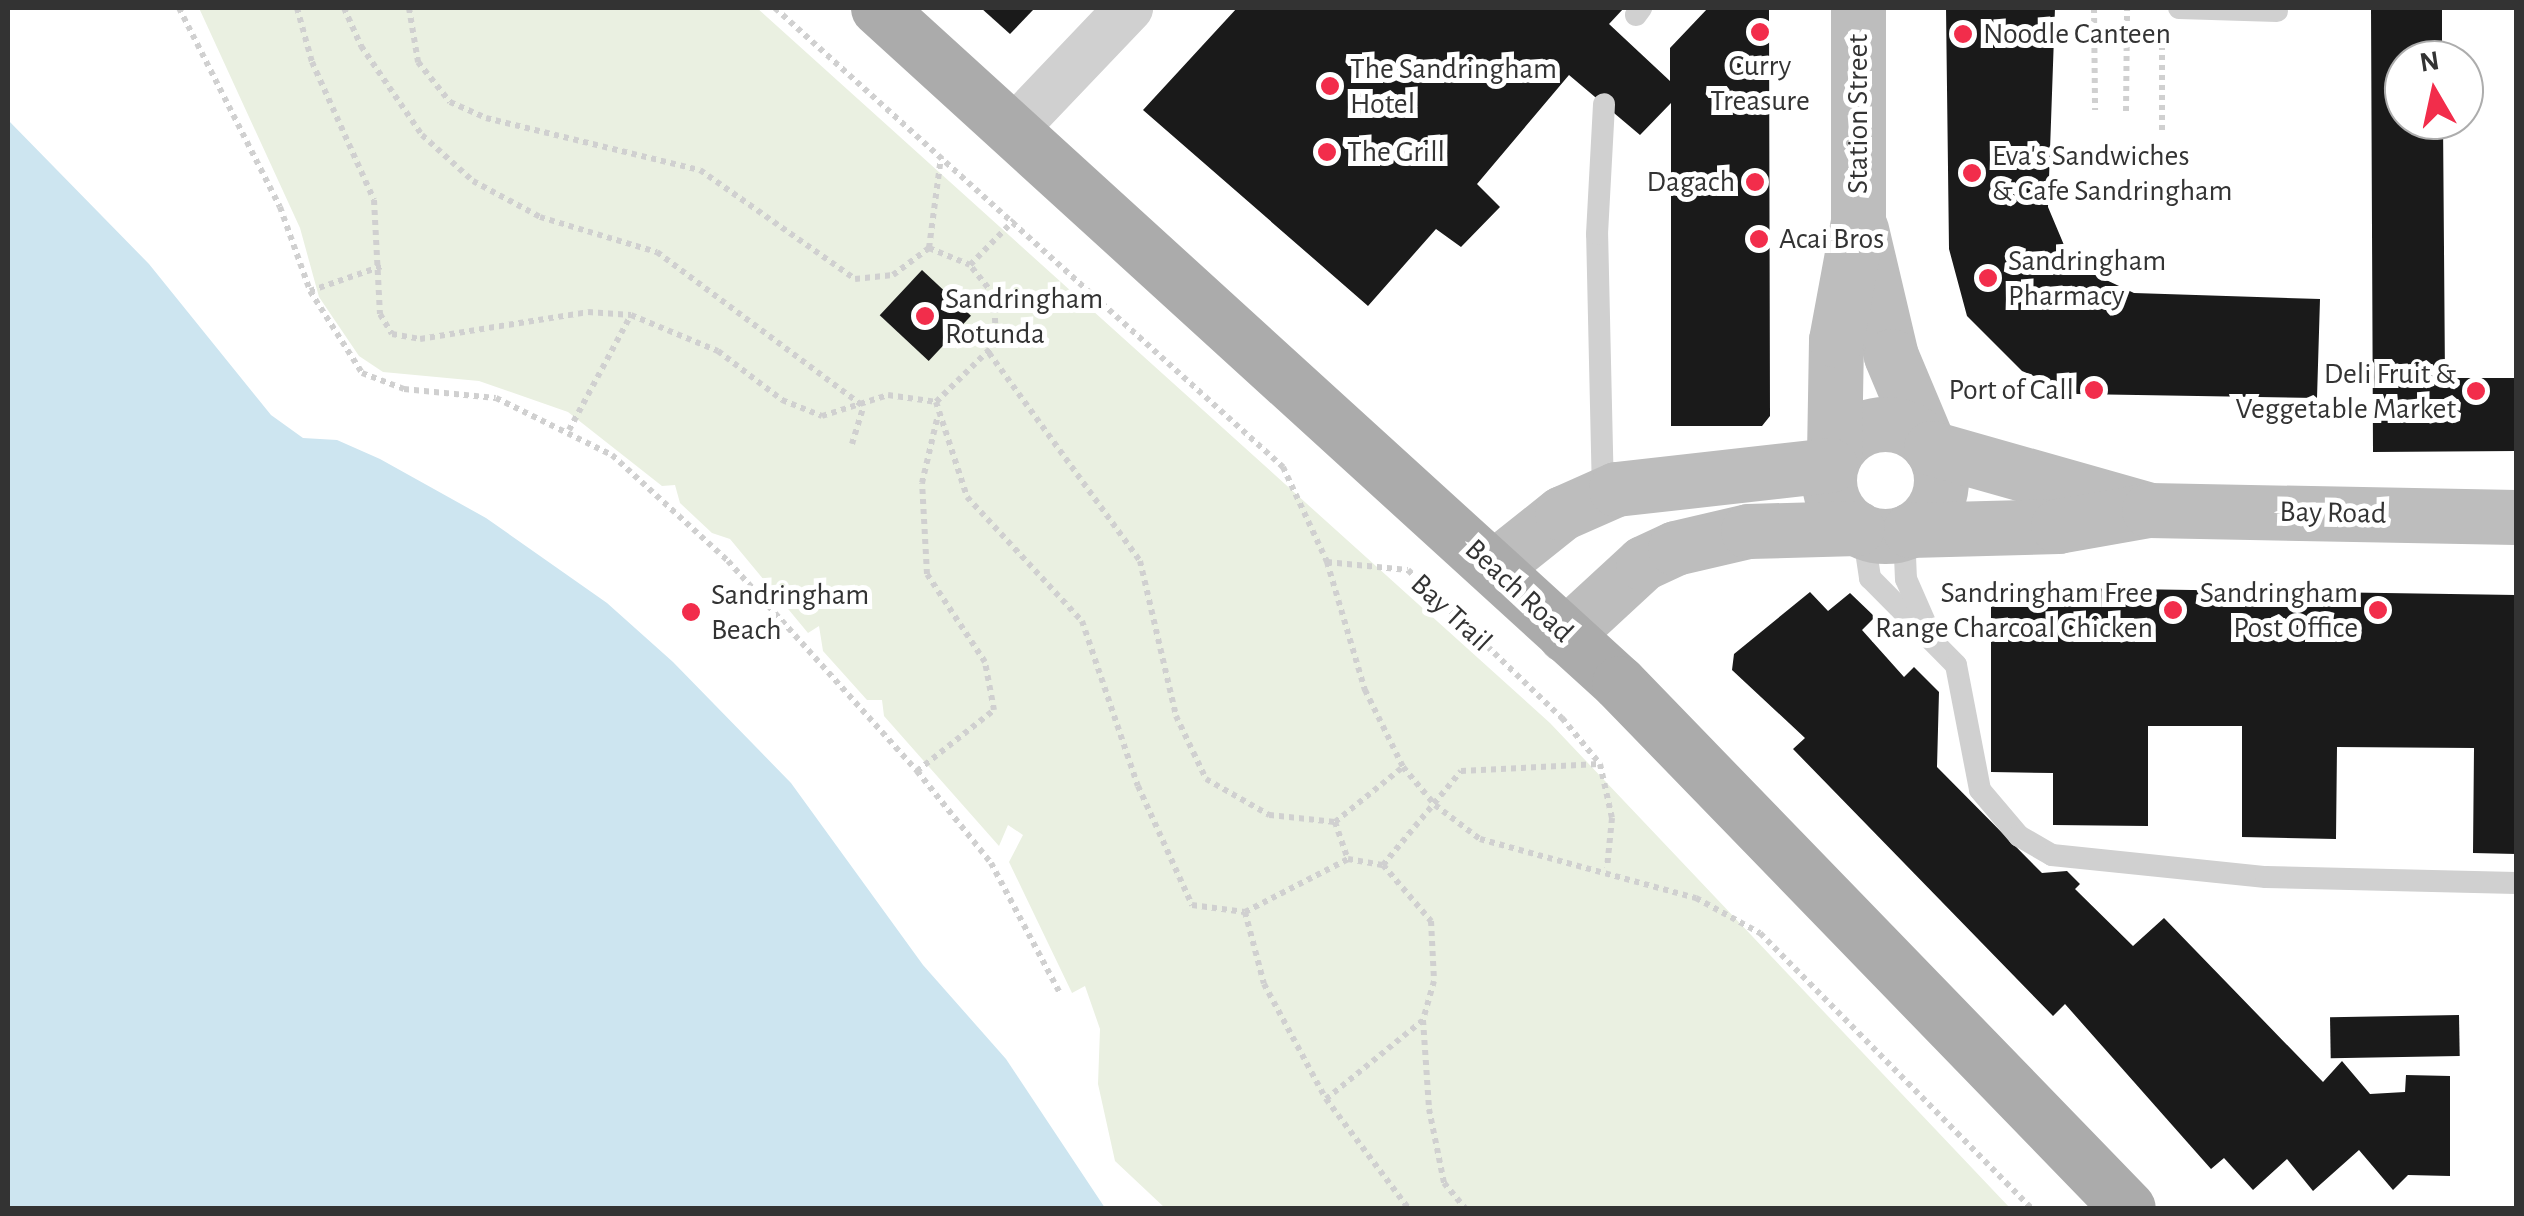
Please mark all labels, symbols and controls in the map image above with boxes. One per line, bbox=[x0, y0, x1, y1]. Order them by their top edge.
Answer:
place label: Noodle Canteen bbox=[1983, 16, 2171, 52]
marker: Curry Treasure bbox=[1749, 21, 1771, 43]
marker: Noodle Canteen bbox=[1952, 23, 1974, 45]
street label: Station Street bbox=[1840, 34, 1876, 194]
north arrow bbox=[2384, 40, 2484, 140]
text: N bbox=[2418, 47, 2441, 78]
place label: Curry Treasure bbox=[1710, 48, 1810, 118]
place label: The Sandringham Hotel bbox=[1350, 51, 1557, 122]
marker: The Sandringham Hotel bbox=[1319, 75, 1341, 97]
place label: The Grill bbox=[1347, 134, 1445, 170]
place label: Eva's Sandwiches & Cafe Sandringham bbox=[1992, 138, 2233, 208]
marker: The Grill bbox=[1316, 141, 1338, 163]
marker: Eva's Sandwiches & Cafe Sandringham bbox=[1961, 162, 1983, 184]
place label: Dagach bbox=[1647, 164, 1735, 200]
marker: Dagach bbox=[1744, 171, 1766, 193]
place label: Acai Bros bbox=[1779, 221, 1884, 257]
marker: Acai Bros bbox=[1748, 228, 1770, 250]
place label: Sandringham Pharmacy bbox=[2008, 243, 2166, 314]
marker: Sandringham Pharmacy bbox=[1977, 267, 1999, 289]
place label: Sandringham Rotunda bbox=[945, 281, 1103, 352]
marker: Sandringham Rotunda bbox=[914, 305, 936, 327]
place label: Deli Fruit & Veggetable Market bbox=[2236, 356, 2456, 426]
place label: Port of Call bbox=[1949, 372, 2074, 408]
marker: Port of Call bbox=[2083, 379, 2105, 401]
marker: Deli Fruit & Veggetable Market bbox=[2465, 380, 2487, 402]
street label: Bay Road bbox=[2279, 494, 2387, 532]
street label: Beach Road bbox=[1457, 532, 1581, 650]
street label: Bay Trail bbox=[1403, 566, 1499, 660]
place label: Sandringham Free Range Charcoal Chicken bbox=[1875, 575, 2153, 646]
place label: Sandringham Post Office bbox=[2200, 575, 2358, 646]
place label: Sandringham Beach bbox=[711, 577, 869, 648]
marker: Sandringham Free Range Charcoal Chicken bbox=[2162, 599, 2184, 621]
marker: Sandringham Post Office bbox=[2367, 599, 2389, 621]
marker: Sandringham Beach bbox=[680, 601, 702, 623]

